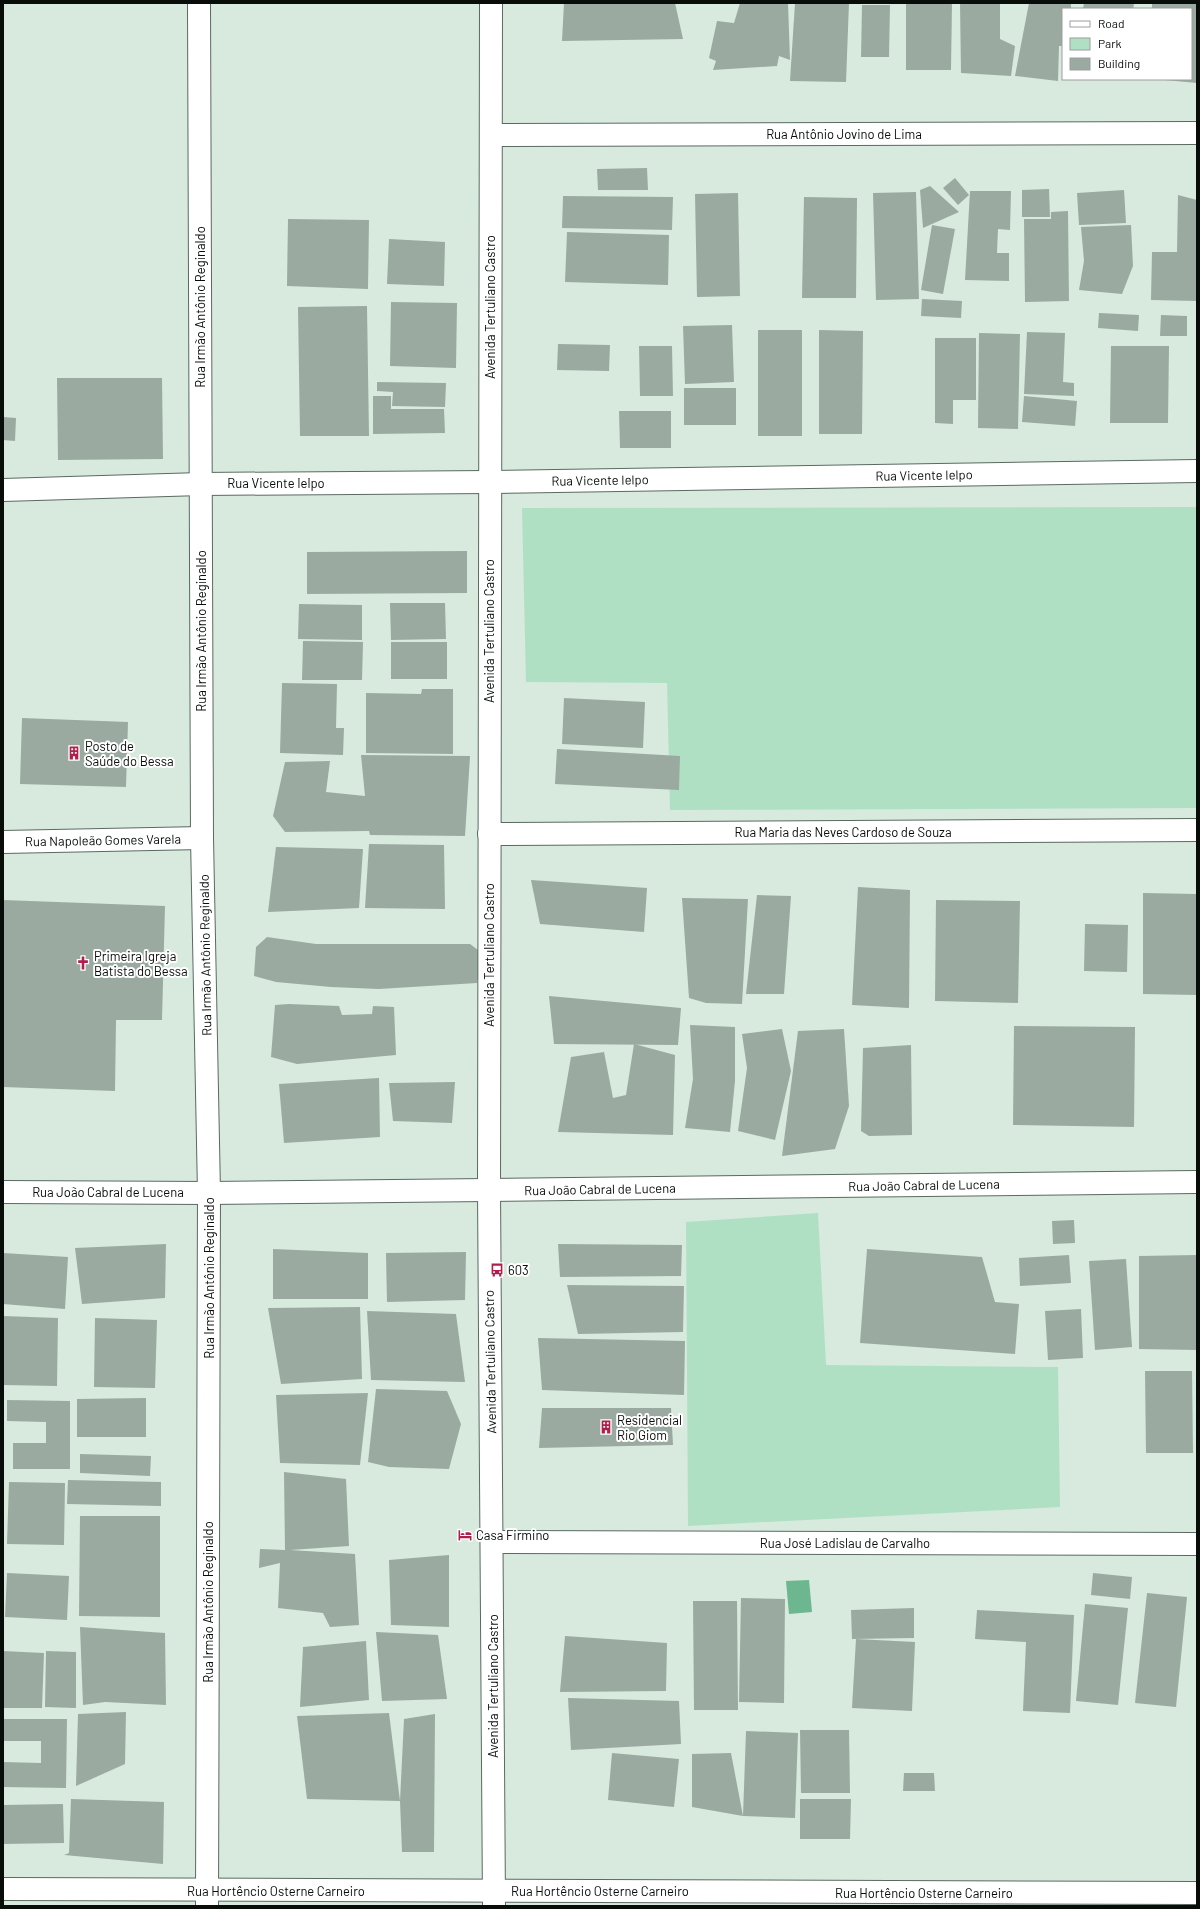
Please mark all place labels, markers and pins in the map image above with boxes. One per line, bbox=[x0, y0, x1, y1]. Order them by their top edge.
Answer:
place label: Posto de Saúde do Bessa bbox=[85, 738, 174, 769]
building icon: Posto de Saúde do Bessa bbox=[66, 745, 82, 761]
place label: Primeira Igreja Batista do Bessa bbox=[94, 948, 188, 979]
church icon: Primeira Igreja Batista do Bessa bbox=[75, 955, 91, 971]
bus stop icon: 603 bbox=[489, 1262, 505, 1278]
place label: 603 bbox=[508, 1262, 529, 1278]
place label: Residencial Rio Giom bbox=[617, 1412, 682, 1443]
building icon: Residencial Rio Giom bbox=[598, 1419, 614, 1435]
hotel icon: Casa Firmino bbox=[457, 1527, 473, 1543]
place label: Casa Firmino bbox=[476, 1527, 549, 1543]

